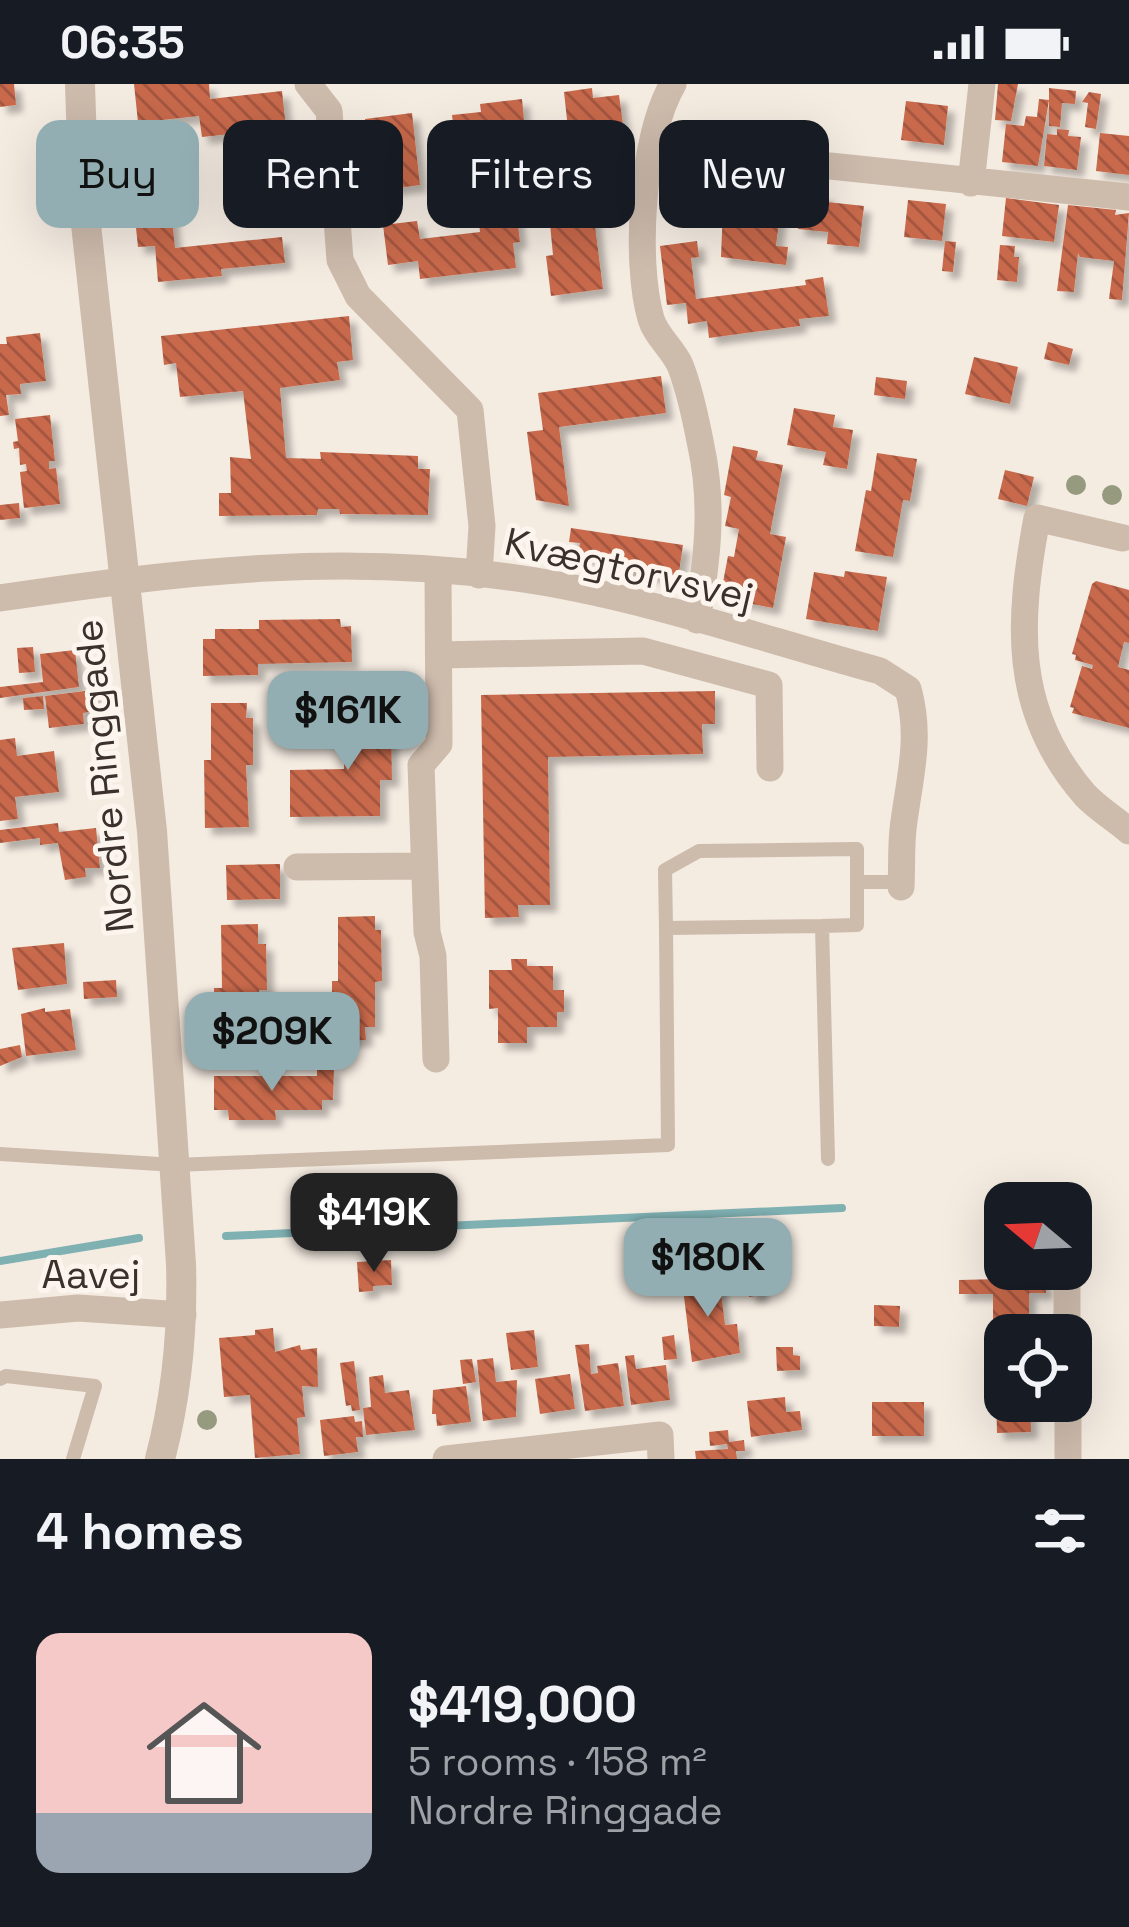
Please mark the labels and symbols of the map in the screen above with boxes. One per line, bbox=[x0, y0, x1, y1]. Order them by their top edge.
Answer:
street label: Kvægtorvsvej bbox=[500, 517, 758, 621]
street label: Nordre Ringgade bbox=[63, 617, 145, 935]
pin: $161K bbox=[264, 671, 432, 773]
pin: $209K bbox=[188, 992, 356, 1094]
pin: $419K bbox=[290, 1173, 458, 1275]
north arrow bbox=[984, 1182, 1092, 1290]
pin: $180K bbox=[624, 1218, 792, 1320]
street label: Aavej bbox=[42, 1250, 140, 1299]

